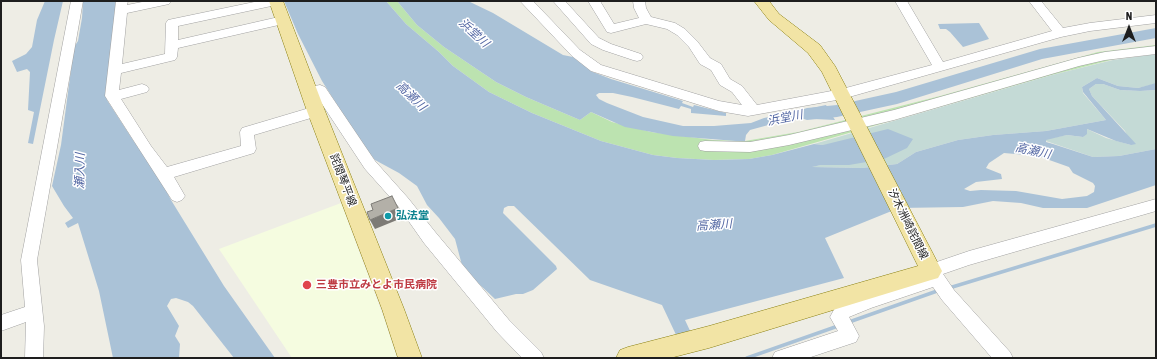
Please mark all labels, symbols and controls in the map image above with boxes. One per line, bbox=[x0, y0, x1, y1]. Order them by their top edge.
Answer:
north arrow bbox=[1109, 8, 1149, 48]
text: N bbox=[1126, 10, 1132, 22]
water label: 浜堂川 bbox=[456, 15, 492, 51]
water label: 高瀬川 bbox=[393, 78, 429, 114]
water label: 浜堂川 bbox=[766, 107, 804, 129]
water label: 高瀬川 bbox=[1014, 140, 1052, 162]
street label: 詫間琴平線 bbox=[327, 152, 359, 208]
water label: 瀬入川 bbox=[72, 153, 88, 189]
street label: 汐木洲崎詫間線 bbox=[885, 187, 931, 261]
place label: 弘法堂 bbox=[396, 209, 429, 223]
marker: 弘法堂 bbox=[383, 211, 393, 221]
water label: 高瀬川 bbox=[696, 217, 732, 233]
place label: 三豊市立みとよ市民病院 bbox=[316, 278, 437, 292]
marker: 三豊市立みとよ市民病院 bbox=[301, 279, 313, 291]

